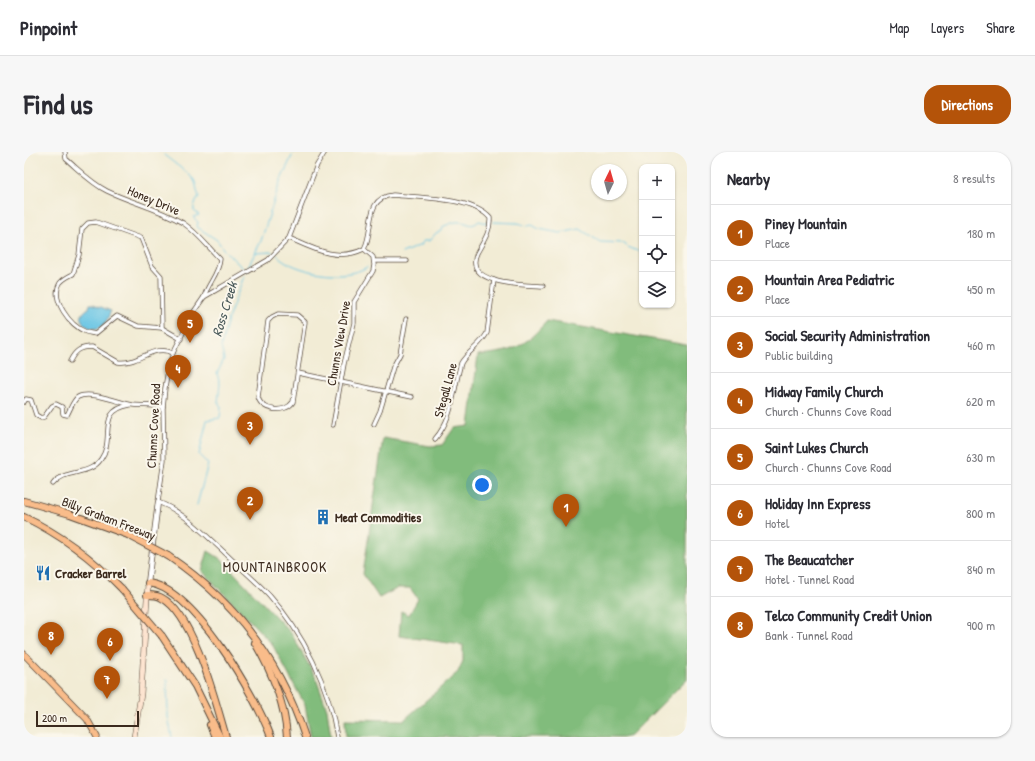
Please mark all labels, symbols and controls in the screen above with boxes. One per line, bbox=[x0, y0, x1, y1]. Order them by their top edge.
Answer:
text: Pinpoint bbox=[20, 15, 77, 41]
text: Map bbox=[889, 18, 909, 37]
text: Layers bbox=[931, 18, 964, 37]
text: Share bbox=[986, 18, 1015, 37]
text: Find us bbox=[24, 85, 93, 123]
button: Directions bbox=[924, 85, 1011, 124]
north arrow bbox=[591, 164, 627, 200]
map controls bbox=[639, 164, 675, 308]
button: + bbox=[639, 164, 675, 200]
text: Nearby bbox=[727, 167, 770, 190]
text: 8 results bbox=[953, 169, 995, 187]
street label: Honey Drive bbox=[125, 181, 183, 219]
button: − bbox=[639, 200, 675, 236]
text: Piney Mountain bbox=[765, 213, 847, 234]
text: 1 bbox=[738, 224, 742, 242]
text: 180 m bbox=[967, 224, 995, 242]
text: Place bbox=[765, 234, 790, 252]
button: locate bbox=[639, 236, 675, 272]
text: Mountain Area Pediatric bbox=[765, 269, 894, 290]
button: layers bbox=[639, 272, 675, 308]
water label: Ross Creek bbox=[207, 278, 242, 339]
text: 2 bbox=[737, 280, 743, 298]
text: 450 m bbox=[967, 280, 995, 298]
text: Place bbox=[765, 290, 790, 308]
street label: Chunns View Drive bbox=[322, 299, 354, 387]
pin: 5 bbox=[177, 310, 203, 343]
text: Social Security Administration bbox=[765, 325, 930, 346]
text: 3 bbox=[737, 336, 743, 354]
text: 460 m bbox=[967, 336, 995, 354]
text: Public building bbox=[765, 346, 833, 364]
pin: 4 bbox=[165, 355, 191, 388]
street label: Stegall Lane bbox=[429, 361, 461, 419]
text: Midway Family Church bbox=[765, 381, 883, 402]
street label: Chunns Cove Road bbox=[142, 383, 164, 469]
text: 4 bbox=[738, 392, 742, 410]
text: 620 m bbox=[966, 392, 995, 410]
text: Church · Chunns Cove Road bbox=[765, 402, 891, 420]
pin: 3 bbox=[237, 412, 263, 445]
text: Saint Lukes Church bbox=[765, 437, 868, 458]
text: 5 bbox=[737, 448, 743, 466]
text: 630 m bbox=[966, 448, 995, 466]
text: Church · Chunns Cove Road bbox=[765, 458, 891, 476]
your location bbox=[472, 475, 492, 495]
pin: 2 bbox=[237, 487, 263, 520]
street label: Billy Graham Freeway bbox=[59, 492, 159, 544]
text: Holiday Inn Express bbox=[765, 493, 871, 514]
pin: 1 bbox=[553, 494, 579, 527]
text: 6 bbox=[737, 504, 743, 522]
text: 800 m bbox=[966, 504, 995, 522]
building icon: Meat Commodities bbox=[314, 508, 332, 526]
place label: Meat Commodities bbox=[335, 508, 421, 526]
text: Hotel bbox=[765, 514, 789, 532]
text: The Beaucatcher bbox=[765, 549, 854, 570]
district label: MOUNTAINBROOK bbox=[223, 557, 327, 576]
text: 7 bbox=[737, 560, 743, 578]
text: 840 m bbox=[967, 560, 995, 578]
restaurant icon: Cracker Barrel bbox=[34, 564, 52, 582]
place label: Cracker Barrel bbox=[55, 564, 127, 582]
text: Hotel · Tunnel Road bbox=[765, 570, 854, 588]
text: Telco Community Credit Union bbox=[765, 605, 932, 626]
text: 8 bbox=[737, 616, 743, 634]
text: 900 m bbox=[967, 616, 995, 634]
pin: 8 bbox=[38, 622, 64, 655]
text: Bank · Tunnel Road bbox=[765, 626, 853, 644]
pin: 6 bbox=[97, 628, 123, 661]
pin: 7 bbox=[94, 666, 120, 699]
scale bar bbox=[36, 709, 139, 728]
text: 200 m bbox=[42, 711, 67, 725]

